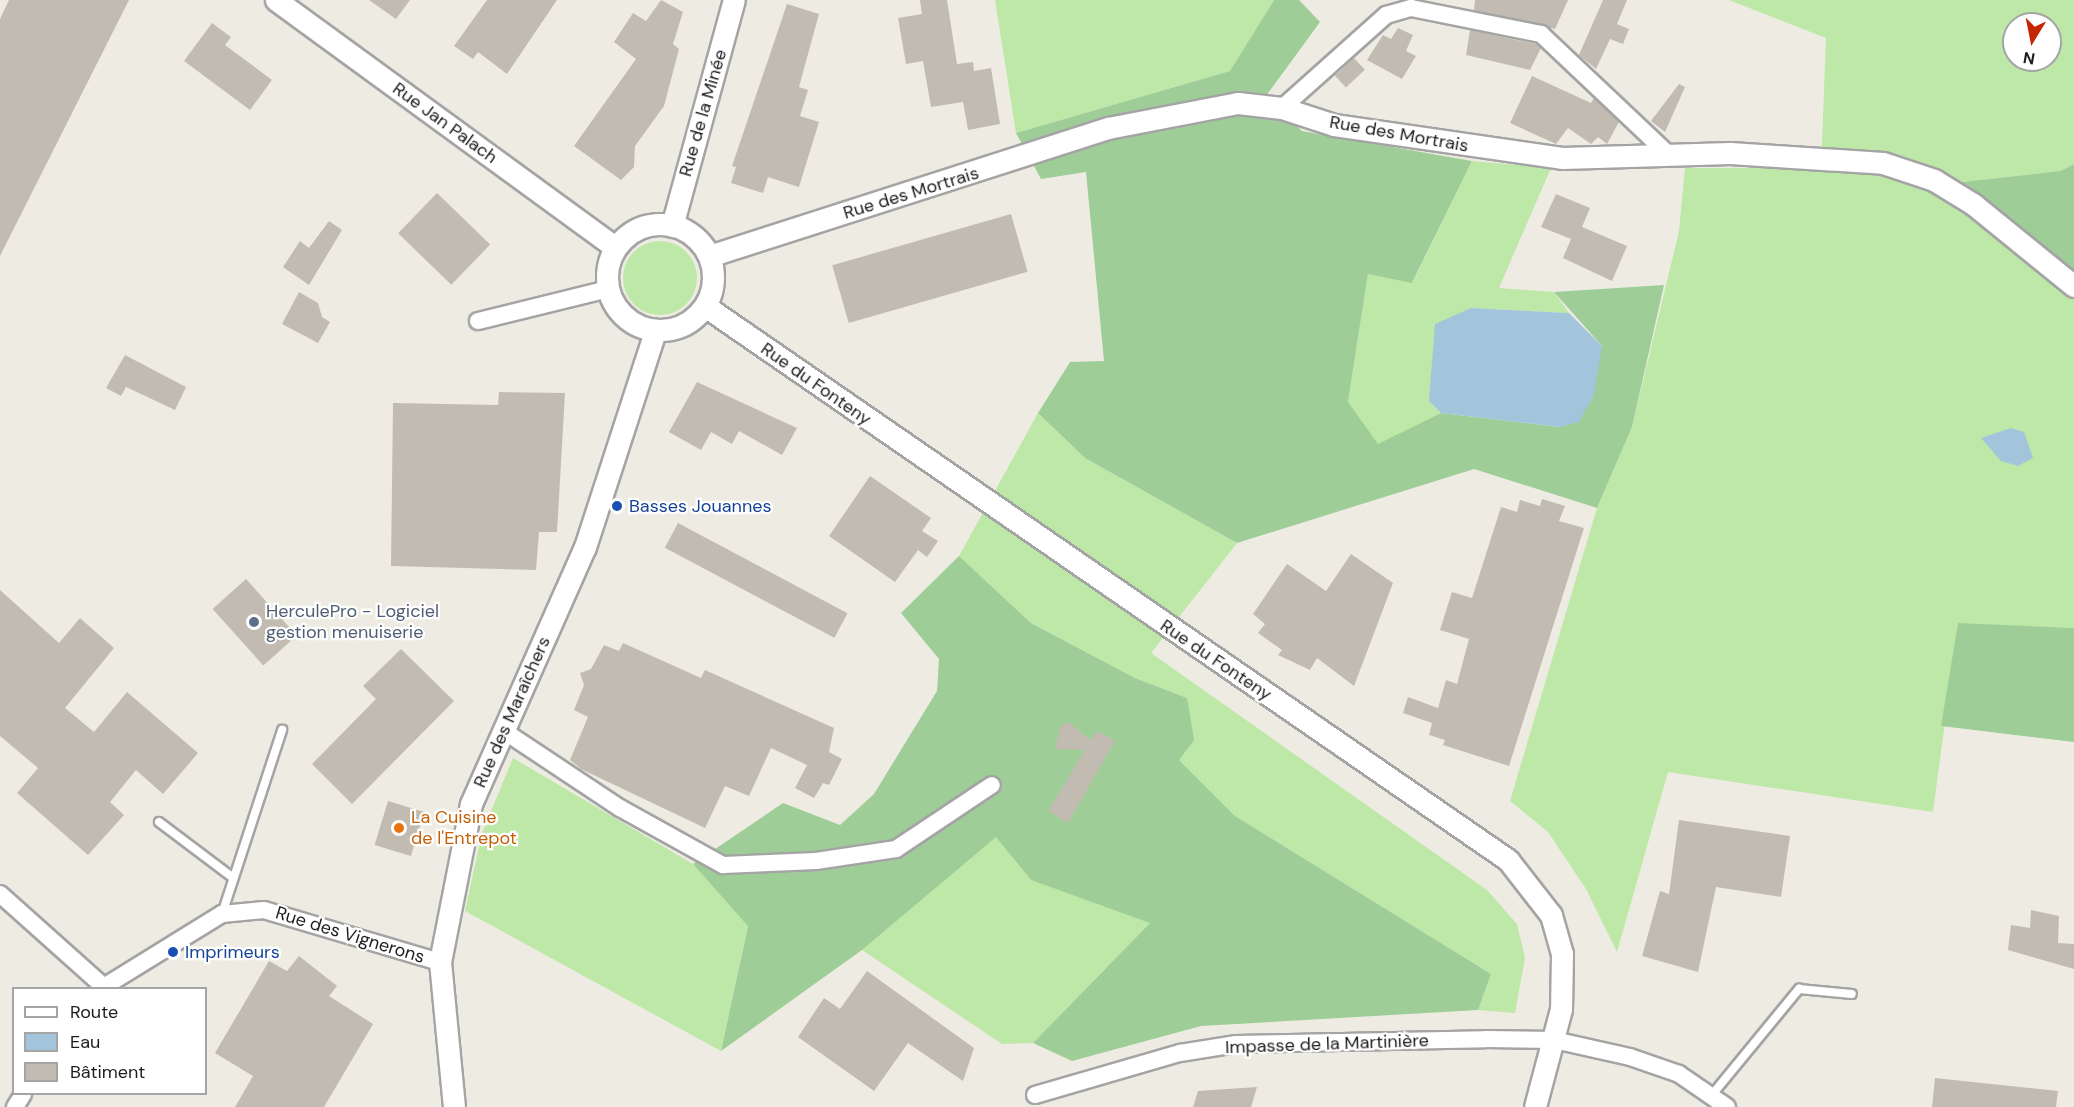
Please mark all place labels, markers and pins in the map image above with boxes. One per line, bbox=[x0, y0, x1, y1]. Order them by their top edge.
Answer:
place label: Basses Jouannes bbox=[629, 495, 771, 517]
marker: Basses Jouannes bbox=[610, 499, 624, 513]
place label: HerculePro - Logiciel gestion menuiserie bbox=[266, 601, 439, 644]
marker: HerculePro - Logiciel gestion menuiserie bbox=[247, 615, 261, 629]
place label: La Cuisine de l'Entrepot bbox=[411, 807, 517, 850]
marker: La Cuisine de l'Entrepot bbox=[392, 821, 406, 835]
place label: Imprimeurs bbox=[185, 941, 280, 963]
marker: Imprimeurs bbox=[166, 945, 180, 959]

